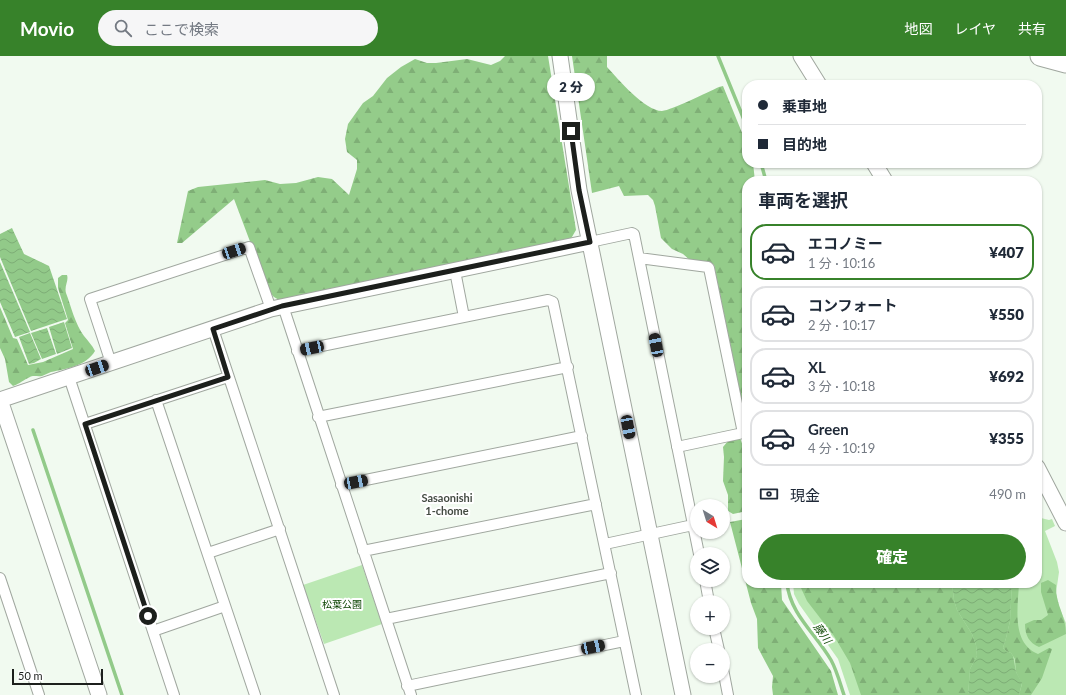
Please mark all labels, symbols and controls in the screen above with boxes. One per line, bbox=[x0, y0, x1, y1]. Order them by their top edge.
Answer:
search box bbox=[98, 10, 378, 46]
text: Movio bbox=[20, 17, 74, 40]
icon: search bbox=[112, 17, 134, 39]
text: ここで検索 bbox=[144, 20, 219, 38]
text: 地図 bbox=[904, 20, 932, 37]
text: レイヤ bbox=[954, 20, 996, 37]
text: 共有 bbox=[1018, 20, 1046, 37]
callout: 2 分 bbox=[547, 73, 595, 101]
text: 2 分 bbox=[559, 79, 583, 95]
text: 乗車地 bbox=[782, 97, 827, 115]
route end bbox=[562, 122, 580, 140]
text: 目的地 bbox=[782, 135, 827, 153]
text: 車両を選択 bbox=[758, 189, 848, 211]
icon: car bbox=[760, 234, 796, 270]
text: エコノミー bbox=[808, 234, 883, 252]
car bbox=[221, 242, 247, 260]
text: ¥407 bbox=[989, 243, 1024, 261]
text: 1 分 · 10:16 bbox=[808, 255, 875, 271]
icon: car bbox=[760, 296, 796, 332]
text: コンフォート bbox=[808, 296, 898, 314]
text: ¥550 bbox=[989, 305, 1024, 323]
text: 2 分 · 10:17 bbox=[808, 317, 875, 333]
car bbox=[648, 332, 664, 358]
car bbox=[299, 340, 325, 356]
car bbox=[84, 358, 110, 378]
icon: car bbox=[760, 358, 796, 394]
text: XL bbox=[808, 358, 826, 376]
text: ¥692 bbox=[989, 367, 1024, 385]
text: 3 分 · 10:18 bbox=[808, 378, 875, 394]
car bbox=[620, 414, 636, 440]
icon: car bbox=[760, 420, 796, 456]
text: Green bbox=[808, 420, 849, 438]
text: ¥355 bbox=[989, 429, 1024, 447]
text: 4 分 · 10:19 bbox=[808, 440, 875, 456]
car bbox=[343, 474, 369, 490]
icon: cash bbox=[758, 483, 780, 505]
text: 現金 bbox=[790, 486, 820, 504]
text: 490 m bbox=[989, 486, 1026, 502]
district label: Sasaonishi 1-chome bbox=[421, 491, 473, 517]
north arrow bbox=[690, 499, 730, 539]
map controls bbox=[690, 499, 730, 683]
button: 確定 bbox=[758, 534, 1026, 580]
button: layers bbox=[690, 547, 730, 587]
button: + bbox=[690, 595, 730, 635]
park label: 松葉公園 bbox=[322, 598, 362, 610]
route start bbox=[139, 607, 157, 625]
water label: 藤川 bbox=[811, 620, 835, 647]
car bbox=[580, 639, 606, 655]
button: − bbox=[690, 643, 730, 683]
scale bar bbox=[12, 667, 103, 686]
text: 50 m bbox=[18, 669, 43, 682]

